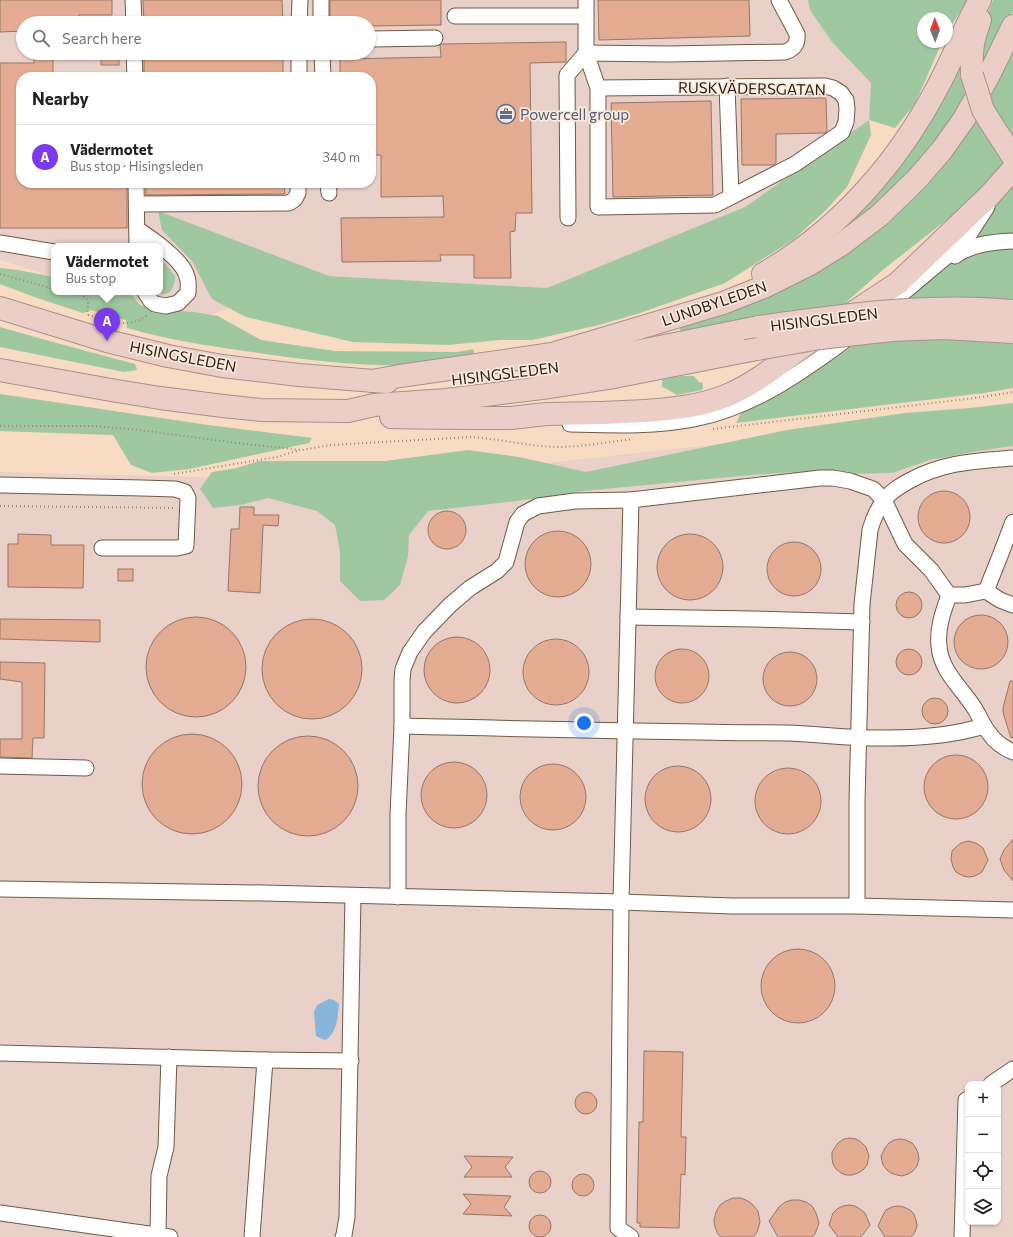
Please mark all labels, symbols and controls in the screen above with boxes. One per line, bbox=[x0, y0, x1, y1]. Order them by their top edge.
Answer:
north arrow bbox=[917, 12, 953, 48]
search box bbox=[16, 16, 376, 60]
icon: search bbox=[30, 27, 52, 49]
text: Search here bbox=[62, 29, 141, 47]
street label: RUSKVÄDERSGATAN bbox=[678, 78, 826, 98]
text: Nearby bbox=[32, 88, 89, 109]
office icon: Powercell group bbox=[495, 103, 517, 125]
place label: Powercell group bbox=[520, 105, 629, 123]
text: Vädermotet bbox=[70, 140, 153, 158]
text: A bbox=[40, 149, 50, 165]
text: 340 m bbox=[322, 149, 360, 165]
text: Bus stop · Hisingsleden bbox=[70, 158, 203, 174]
popup bbox=[51, 243, 163, 295]
text: Vädermotet bbox=[65, 252, 149, 270]
text: Bus stop bbox=[65, 270, 116, 286]
street label: LUNDBYLEDEN bbox=[659, 277, 769, 329]
street label: HISINGSLEDEN bbox=[769, 303, 879, 335]
pin: A bbox=[94, 308, 120, 341]
street label: HISINGSLEDEN bbox=[128, 337, 238, 375]
street label: HISINGSLEDEN bbox=[450, 357, 560, 389]
your location bbox=[574, 713, 594, 733]
map controls bbox=[965, 1081, 1001, 1225]
button: + bbox=[965, 1081, 1001, 1117]
button: − bbox=[965, 1117, 1001, 1153]
button: locate bbox=[965, 1153, 1001, 1189]
button: layers bbox=[965, 1189, 1001, 1225]

